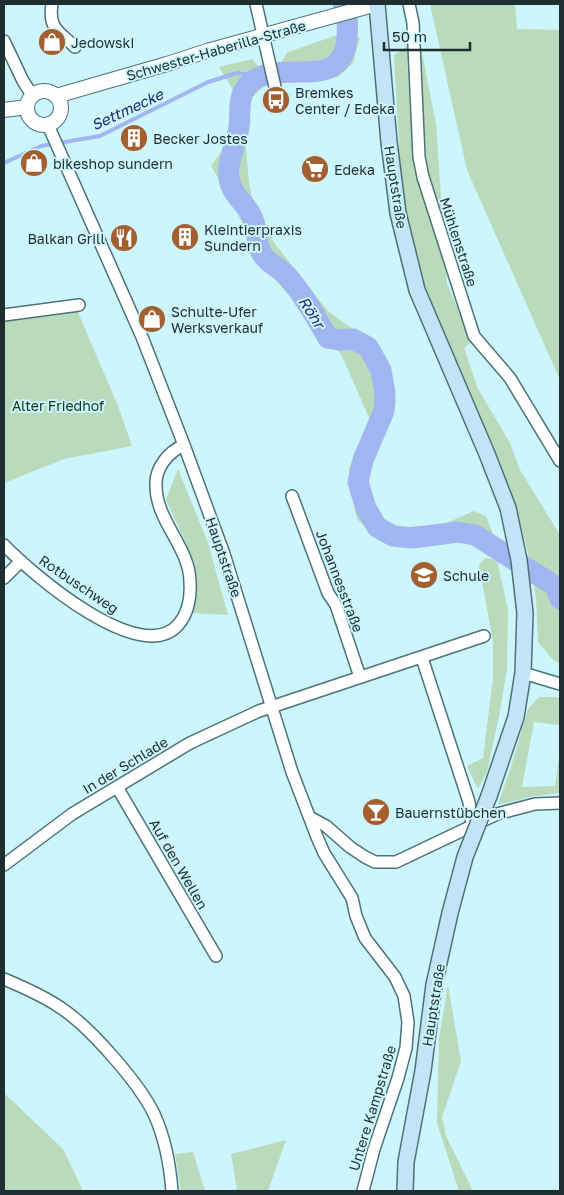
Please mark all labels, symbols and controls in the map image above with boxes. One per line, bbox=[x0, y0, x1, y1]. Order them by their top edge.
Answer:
street label: Schwester-Haberilla-Straße bbox=[124, 16, 308, 84]
scale bar bbox=[384, 20, 470, 52]
shop icon: Jedowski bbox=[37, 27, 67, 57]
text: 50 m bbox=[392, 27, 427, 45]
place label: Jedowski bbox=[71, 34, 134, 51]
water label: Settmecke bbox=[88, 84, 167, 133]
place label: Bremkes Center / Edeka bbox=[295, 84, 395, 117]
bus stop icon: Bremkes Center / Edeka bbox=[261, 85, 291, 115]
building icon: Becker Jostes bbox=[119, 123, 149, 153]
place label: Becker Jostes bbox=[153, 130, 248, 147]
street label: Hauptstraße bbox=[381, 144, 411, 230]
shop icon: bikeshop sundern bbox=[19, 148, 49, 178]
supermarket icon: Edeka bbox=[300, 154, 330, 184]
place label: bikeshop sundern bbox=[53, 155, 173, 172]
place label: Edeka bbox=[334, 161, 375, 178]
street label: Mühlenstraße bbox=[437, 195, 481, 289]
place label: Kleintierpraxis Sundern bbox=[204, 221, 302, 254]
building icon: Kleintierpraxis Sundern bbox=[170, 222, 200, 252]
restaurant icon: Balkan Grill bbox=[109, 223, 139, 253]
place label: Balkan Grill bbox=[27, 230, 105, 247]
water label: Röhr bbox=[295, 293, 330, 333]
place label: Schulte-Ufer Werksverkauf bbox=[171, 303, 263, 336]
shop icon: Schulte-Ufer Werksverkauf bbox=[137, 304, 167, 334]
park label: Alter Friedhof bbox=[12, 397, 104, 414]
street label: Hauptstraße bbox=[202, 515, 246, 599]
street label: Johannesstraße bbox=[313, 528, 367, 634]
street label: Rotbuschweg bbox=[36, 551, 122, 617]
school or university icon: Schule bbox=[409, 560, 439, 590]
place label: Schule bbox=[443, 567, 489, 584]
street label: In der Schlade bbox=[79, 733, 171, 797]
bar icon: Bauernstübchen bbox=[361, 797, 391, 827]
place label: Bauernstübchen bbox=[395, 804, 506, 821]
street label: Auf den Wellen bbox=[146, 816, 212, 912]
street label: Hauptstraße bbox=[418, 962, 448, 1048]
street label: Untere Kampstraße bbox=[345, 1043, 399, 1173]

